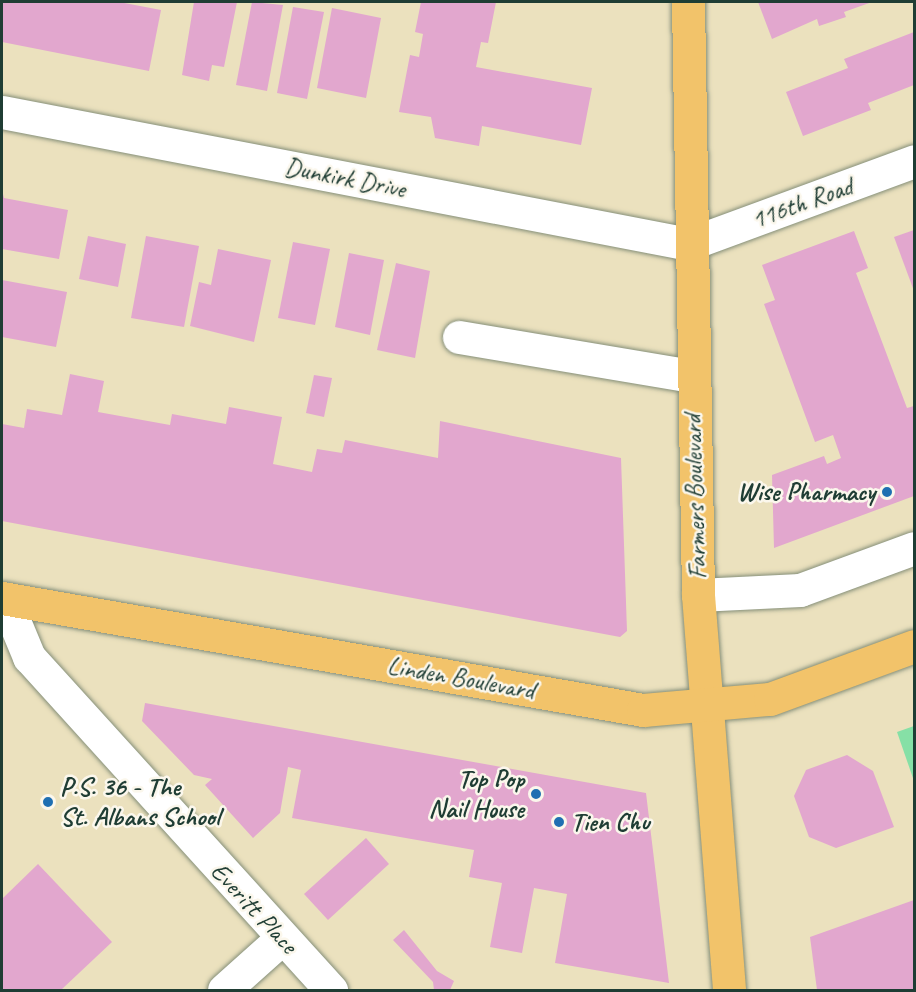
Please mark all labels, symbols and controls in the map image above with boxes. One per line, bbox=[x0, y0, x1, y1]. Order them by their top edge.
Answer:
street label: Dunkirk Drive bbox=[282, 151, 408, 205]
street label: 116th Road bbox=[747, 170, 857, 236]
street label: Farmers Boulevard bbox=[677, 414, 713, 580]
place label: Wise Pharmacy bbox=[737, 476, 875, 508]
marker: Wise Pharmacy bbox=[880, 485, 894, 499]
street label: Linden Boulevard bbox=[385, 650, 537, 706]
place label: Top Pop Nail House bbox=[429, 763, 524, 825]
place label: P.S. 36 - The St. Albans School bbox=[60, 771, 219, 832]
marker: Top Pop Nail House bbox=[529, 787, 543, 801]
marker: P.S. 36 - The St. Albans School bbox=[41, 795, 55, 809]
place label: Tien Chu bbox=[571, 806, 649, 838]
marker: Tien Chu bbox=[552, 815, 566, 829]
street label: Everitt Place bbox=[204, 856, 304, 960]

